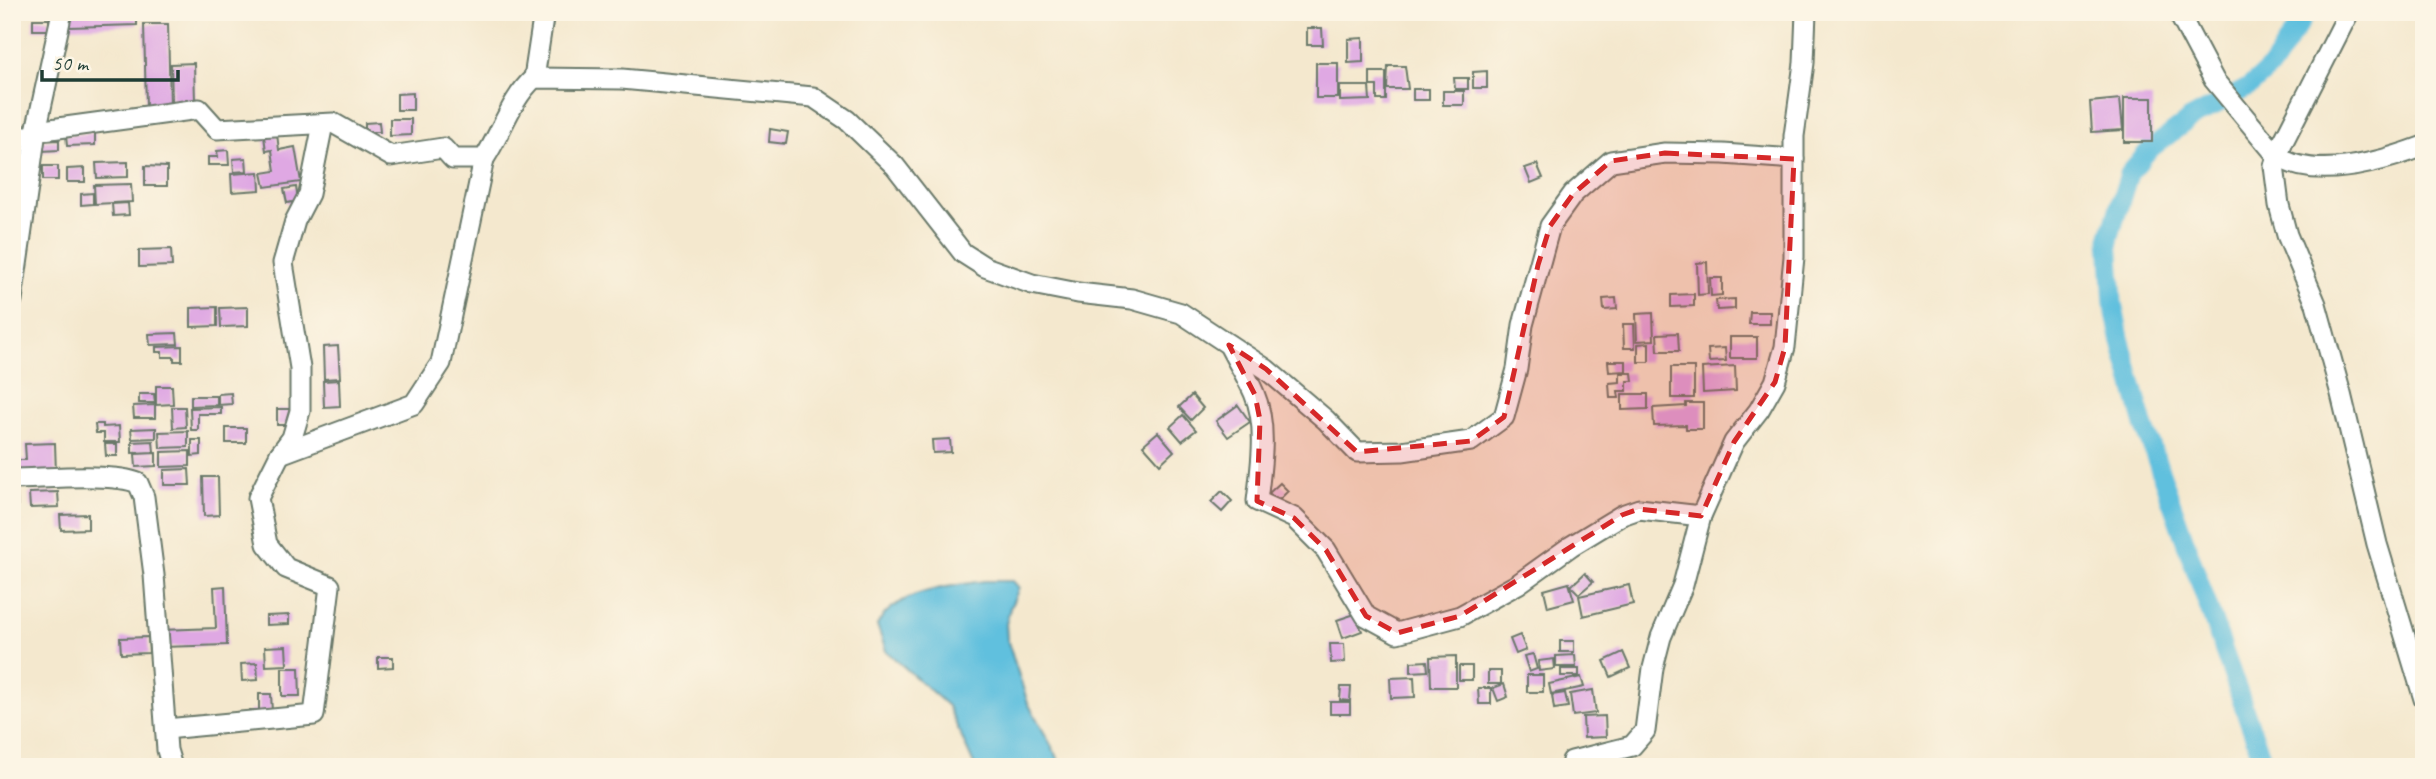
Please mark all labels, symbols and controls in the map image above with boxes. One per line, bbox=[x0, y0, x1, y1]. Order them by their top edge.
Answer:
scale bar bbox=[42, 38, 178, 82]
text: 50 m bbox=[52, 50, 90, 76]

